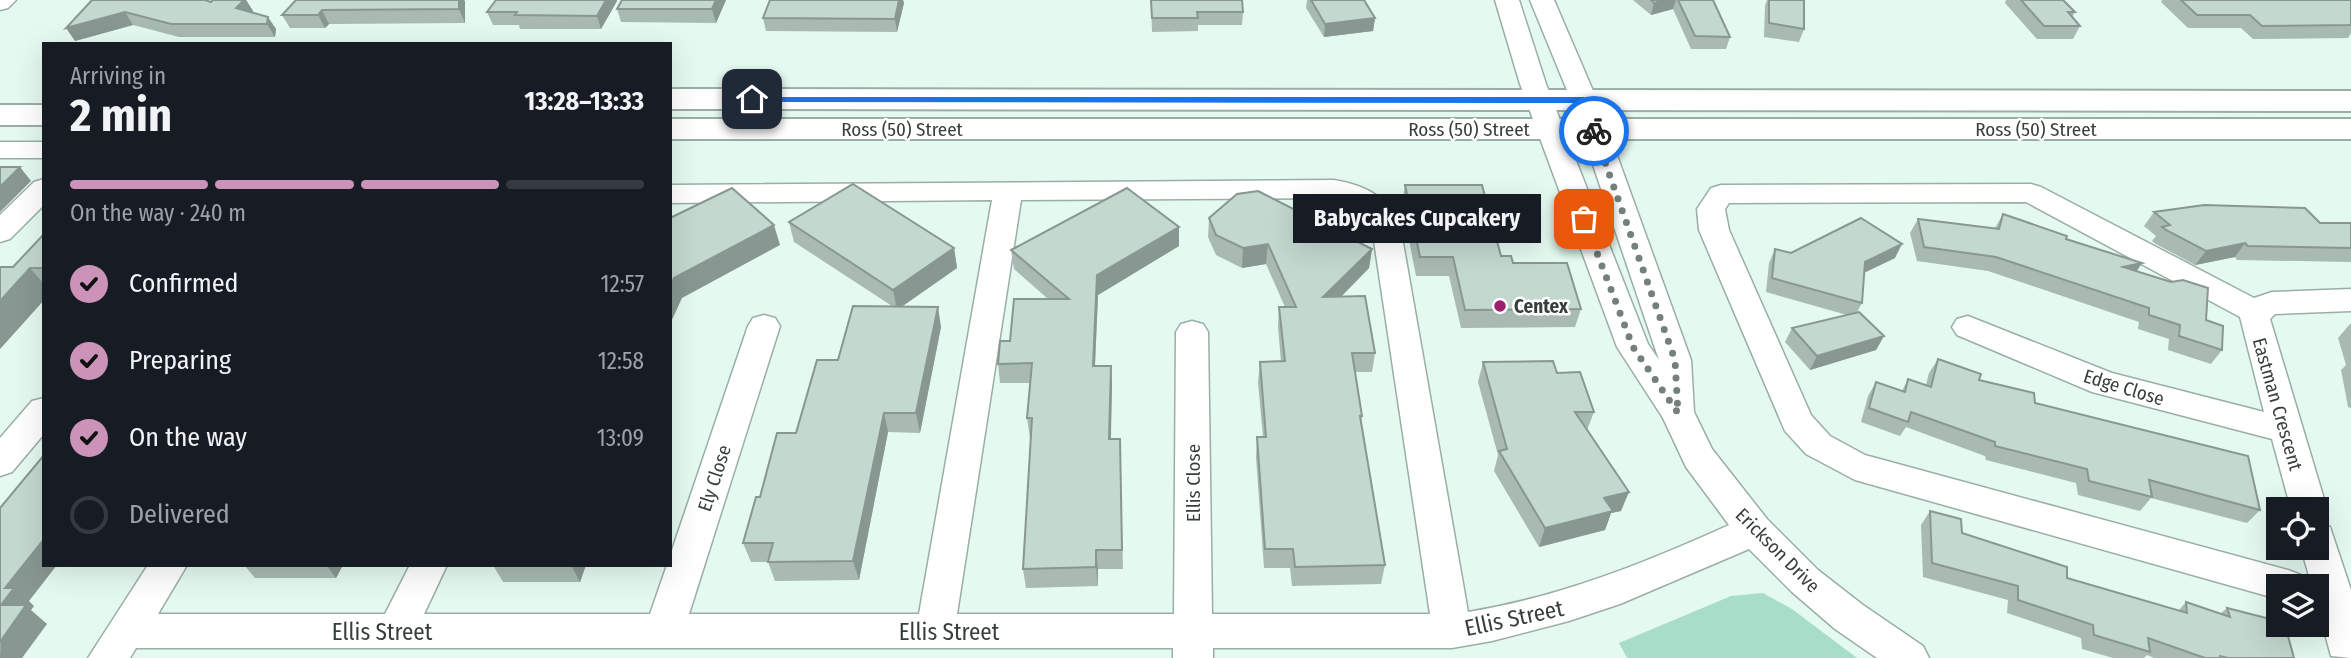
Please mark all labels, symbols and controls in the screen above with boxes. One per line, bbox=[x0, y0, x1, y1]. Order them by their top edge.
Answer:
text: Arriving in bbox=[70, 62, 166, 90]
pin bbox=[722, 69, 782, 129]
icon: home bbox=[733, 80, 771, 118]
text: 13:28–13:33 bbox=[524, 86, 644, 117]
text: 2 min bbox=[70, 88, 172, 143]
courier bbox=[1559, 96, 1629, 166]
icon: bike bbox=[1575, 112, 1613, 150]
street label: Ross (50) Street bbox=[841, 118, 964, 141]
street label: Ross (50) Street bbox=[1408, 118, 1531, 141]
street label: Ross (50) Street bbox=[1975, 118, 2098, 141]
pin bbox=[1554, 189, 1614, 249]
callout: Babycakes Cupcakery bbox=[1294, 194, 1542, 244]
text: On the way · 240 m bbox=[70, 199, 246, 227]
icon: bag bbox=[1565, 200, 1603, 238]
text: Babycakes Cupcakery bbox=[1314, 204, 1520, 232]
icon: check bbox=[70, 265, 108, 303]
text: Confirmed bbox=[129, 268, 239, 299]
text: 12:57 bbox=[601, 270, 644, 298]
place label: Centex bbox=[1514, 295, 1569, 318]
marker: Centex bbox=[1492, 298, 1508, 314]
street label: Eastman Crescent bbox=[2248, 335, 2308, 474]
icon: check bbox=[70, 342, 108, 380]
text: Preparing bbox=[129, 345, 231, 376]
text: 12:58 bbox=[598, 347, 644, 375]
street label: Edge Close bbox=[2081, 364, 2167, 411]
icon: check bbox=[70, 419, 108, 457]
text: On the way bbox=[129, 422, 247, 453]
text: 13:09 bbox=[597, 424, 644, 452]
street label: Ely Close bbox=[693, 442, 736, 514]
street label: Ellis Close bbox=[1182, 444, 1205, 522]
map controls bbox=[2266, 497, 2329, 637]
button: locate bbox=[2266, 497, 2329, 560]
text: Delivered bbox=[129, 499, 230, 530]
street label: Erickson Drive bbox=[1731, 503, 1825, 597]
button: layers bbox=[2266, 574, 2329, 637]
street label: Ellis Street bbox=[1462, 594, 1566, 642]
street label: Ellis Street bbox=[332, 618, 433, 646]
street label: Ellis Street bbox=[899, 618, 1000, 646]

